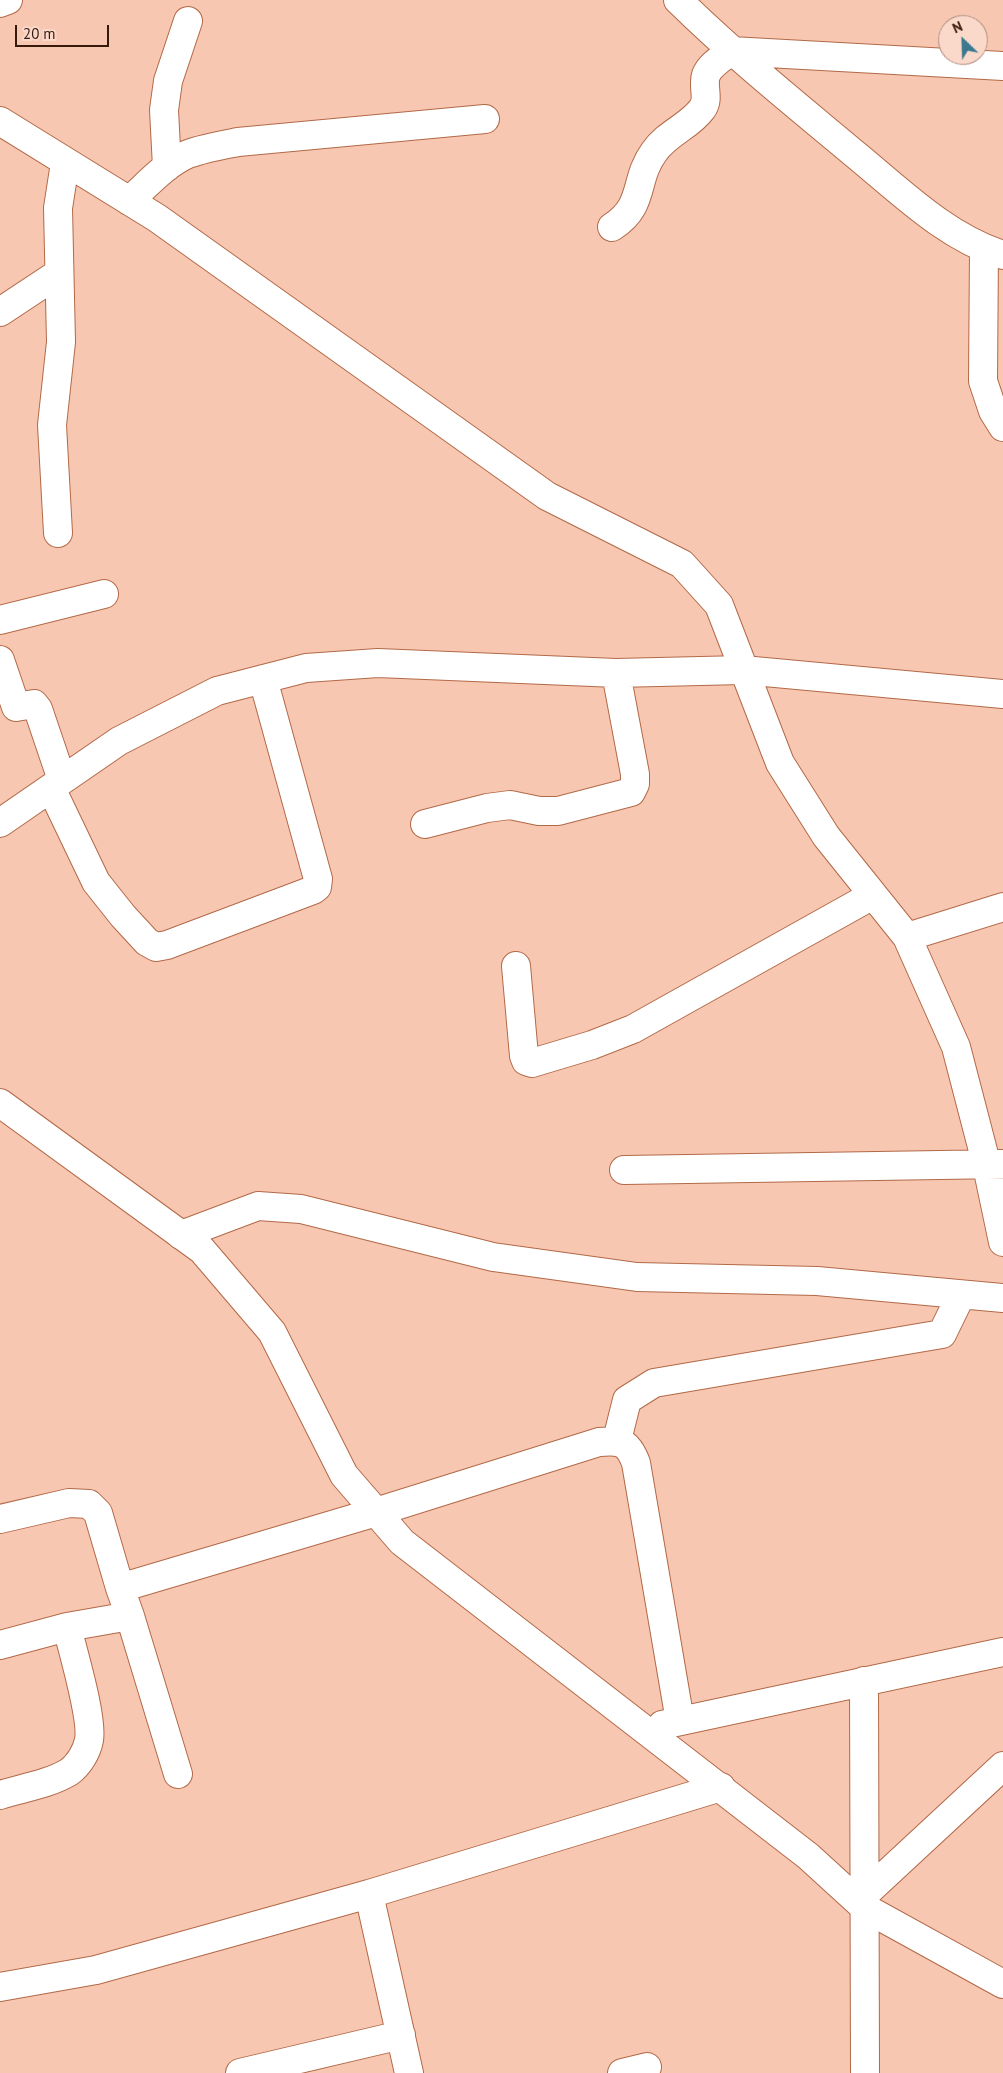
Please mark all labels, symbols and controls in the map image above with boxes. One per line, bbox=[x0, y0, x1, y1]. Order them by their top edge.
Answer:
scale bar bbox=[18, 15, 111, 47]
north arrow bbox=[938, 15, 988, 65]
text: N bbox=[949, 17, 965, 37]
text: 20 m bbox=[23, 24, 56, 43]

